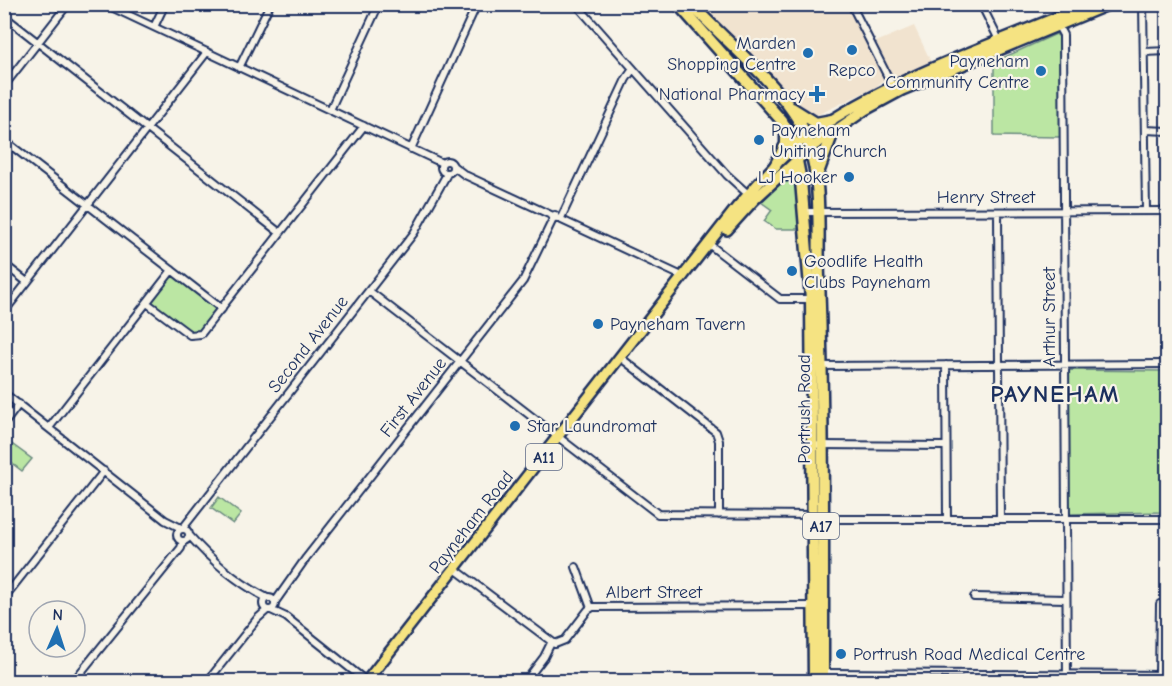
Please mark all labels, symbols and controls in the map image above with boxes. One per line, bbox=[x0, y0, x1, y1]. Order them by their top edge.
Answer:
place label: Marden Shopping Centre bbox=[667, 33, 796, 75]
marker: Repco bbox=[845, 43, 859, 57]
marker: Marden Shopping Centre bbox=[801, 46, 815, 60]
place label: Payneham Community Centre bbox=[885, 51, 1029, 93]
place label: Repco bbox=[828, 60, 876, 81]
marker: Payneham Community Centre bbox=[1034, 64, 1048, 78]
place label: National Pharmacy bbox=[659, 84, 806, 105]
marker: National Pharmacy bbox=[810, 87, 824, 101]
place label: Payneham Uniting Church bbox=[771, 120, 887, 162]
marker: Payneham Uniting Church bbox=[752, 133, 766, 147]
place label: LJ Hooker bbox=[758, 167, 838, 188]
marker: LJ Hooker bbox=[842, 170, 856, 184]
street label: Henry Street bbox=[937, 187, 1036, 208]
place label: Goodlife Health Clubs Payneham bbox=[804, 251, 931, 293]
marker: Goodlife Health Clubs Payneham bbox=[785, 264, 799, 278]
street label: Arthur Street bbox=[1039, 266, 1060, 367]
street label: Second Avenue bbox=[264, 292, 353, 397]
place label: Payneham Tavern bbox=[610, 314, 746, 335]
marker: Payneham Tavern bbox=[591, 317, 605, 331]
street label: First Avenue bbox=[376, 353, 451, 441]
street label: Portrush Road bbox=[794, 354, 815, 464]
district label: PAYNEHAM bbox=[990, 380, 1120, 408]
place label: Star Laundromat bbox=[527, 416, 657, 437]
marker: Star Laundromat bbox=[508, 419, 522, 433]
road number: A11 bbox=[526, 444, 562, 470]
street label: Payneham Road bbox=[425, 467, 518, 578]
road number: A17 bbox=[803, 513, 839, 539]
street label: Albert Street bbox=[606, 582, 703, 603]
north arrow bbox=[27, 599, 87, 659]
text: N bbox=[52, 606, 63, 624]
place label: Portrush Road Medical Centre bbox=[853, 644, 1085, 665]
marker: Portrush Road Medical Centre bbox=[834, 647, 848, 661]

